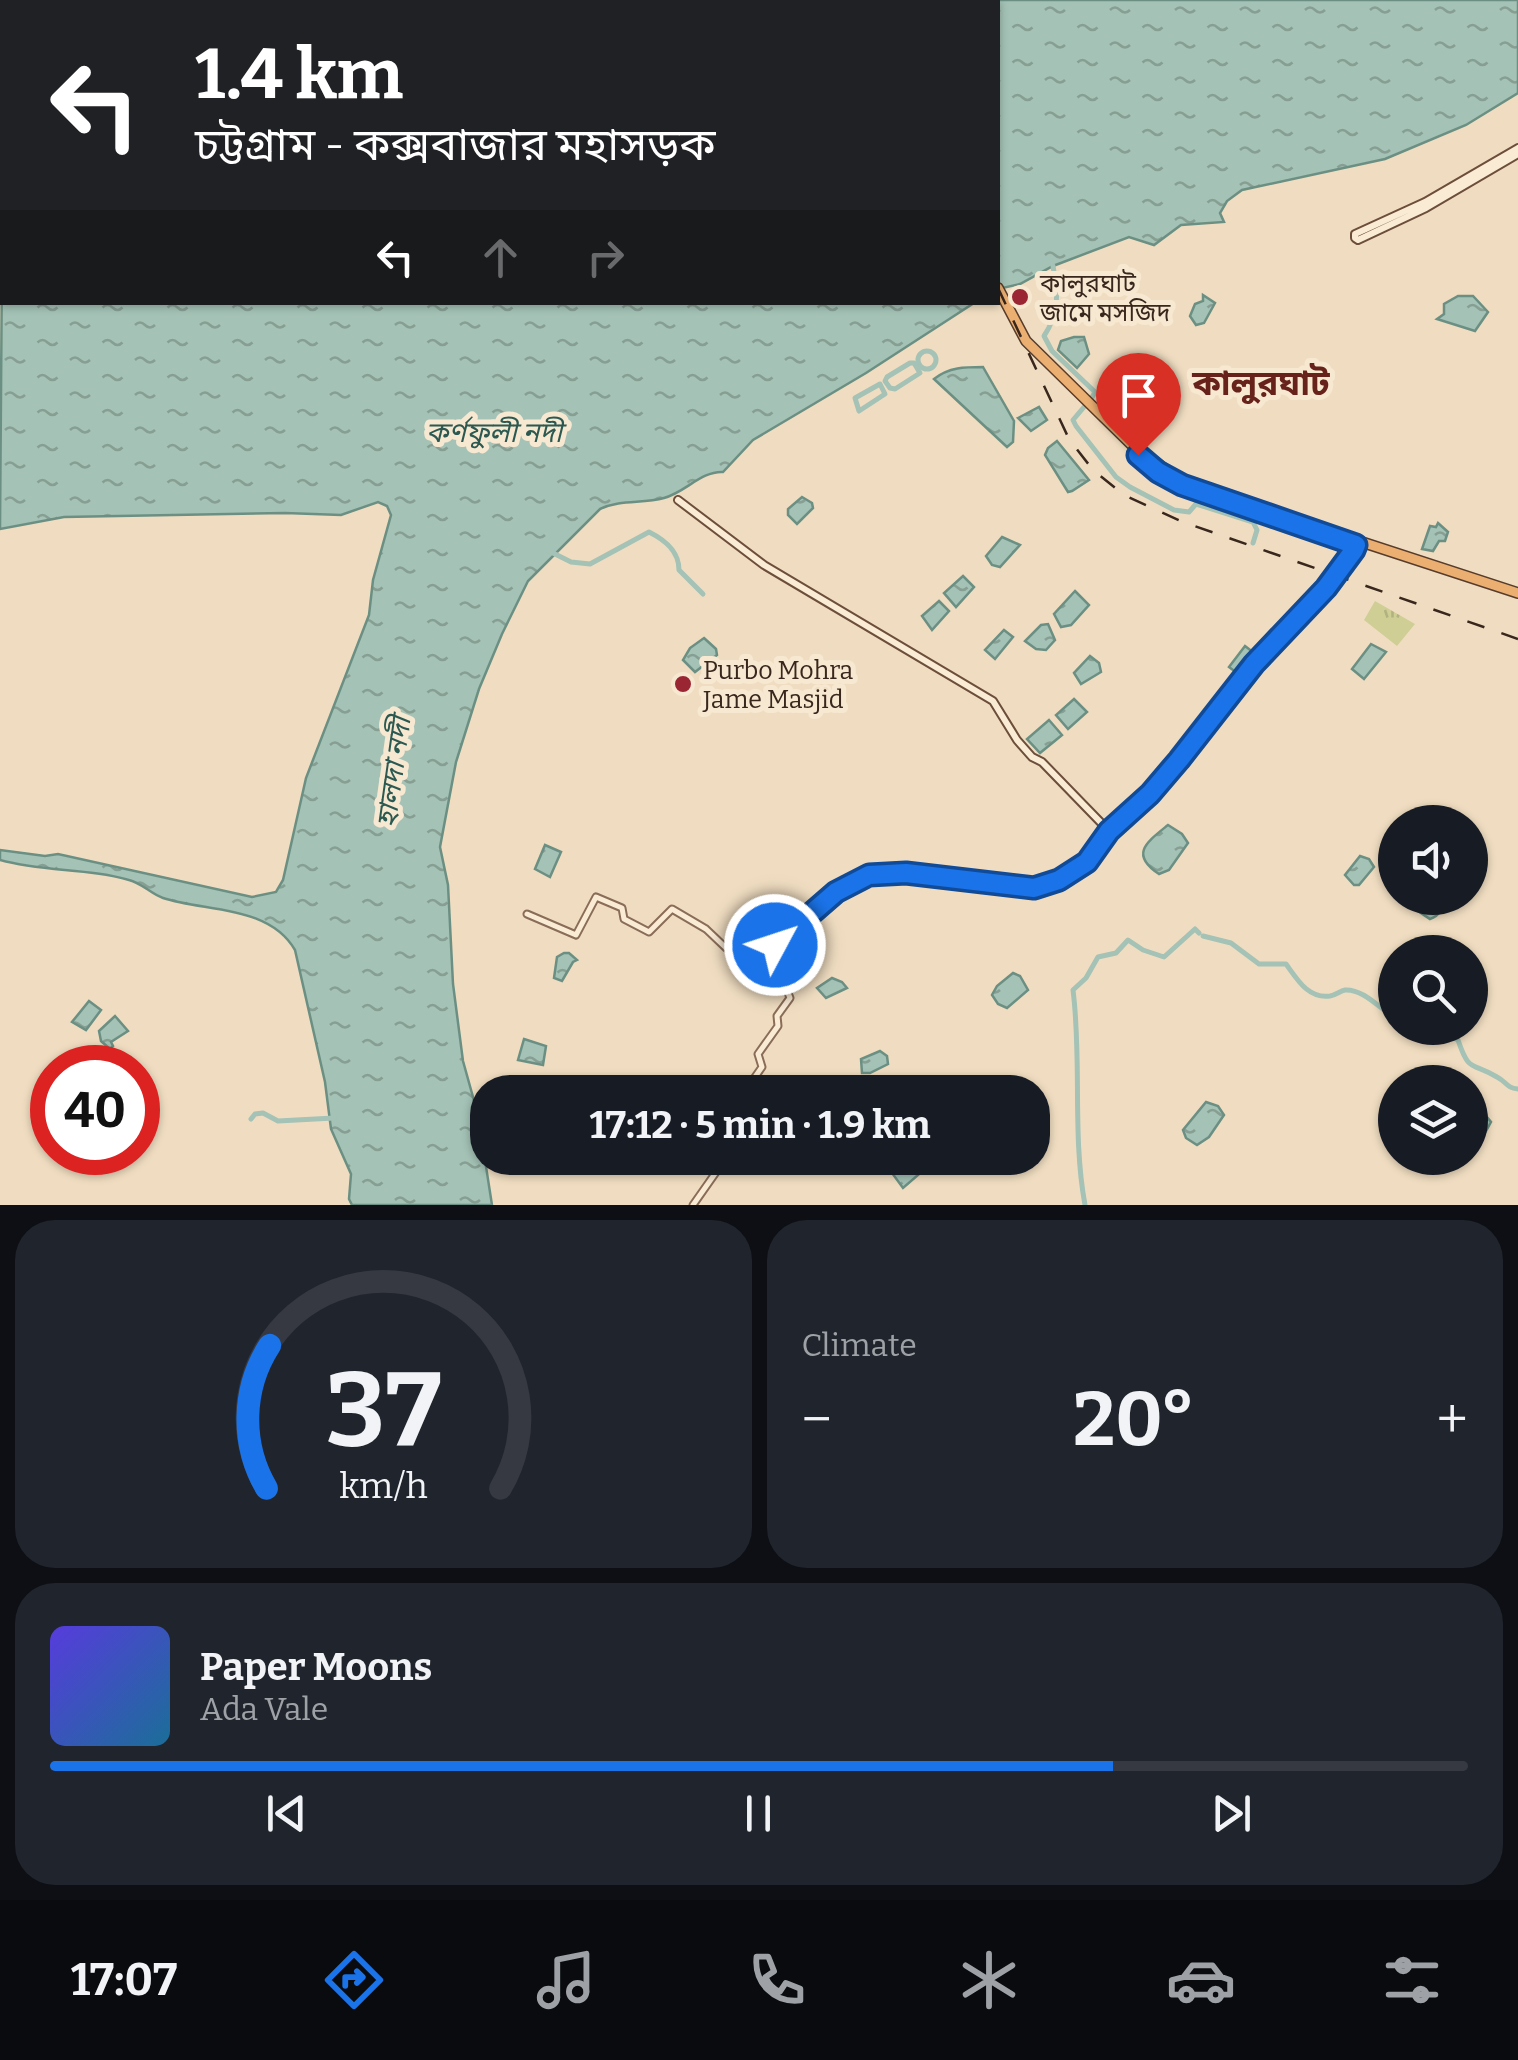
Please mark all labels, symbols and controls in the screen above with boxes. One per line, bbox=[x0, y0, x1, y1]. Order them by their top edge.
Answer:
text: 1.4 km bbox=[195, 33, 403, 117]
icon: left bbox=[30, 40, 160, 170]
text: চট্টগ্রাম - কক্সবাজার মহাসড়ক bbox=[195, 118, 716, 172]
icon: left bbox=[368, 230, 423, 285]
icon: ahead bbox=[473, 230, 528, 285]
icon: right bbox=[578, 230, 633, 285]
place label: কালুরঘাট জামে মসজিদ bbox=[1039, 269, 1172, 328]
marker: কালুরঘাট জামে মসজিদ bbox=[1009, 286, 1031, 308]
pin bbox=[1096, 353, 1181, 456]
district label: কালুরঘাট bbox=[1191, 362, 1330, 404]
icon: arrive bbox=[1111, 368, 1166, 423]
water label: কর্ণফুলী নদী bbox=[426, 416, 568, 449]
place label: Purbo Mohra Jame Masjid bbox=[702, 656, 854, 715]
marker: Purbo Mohra Jame Masjid bbox=[672, 673, 694, 695]
water label: হালদা নদী bbox=[369, 709, 418, 829]
map controls bbox=[1378, 805, 1488, 1175]
button: sound bbox=[1378, 805, 1488, 915]
position arrow bbox=[723, 893, 827, 997]
button: search bbox=[1378, 935, 1488, 1045]
speed limit sign: 40 bbox=[30, 1045, 160, 1175]
button: layers bbox=[1378, 1065, 1488, 1175]
text: 17:12 · 5 min · 1.9 km bbox=[589, 1102, 931, 1148]
text: Climate bbox=[802, 1326, 917, 1364]
text: 37 bbox=[325, 1349, 441, 1474]
text: 20° bbox=[1073, 1375, 1195, 1465]
text: − bbox=[802, 1387, 832, 1453]
text: + bbox=[1437, 1387, 1468, 1453]
text: km/h bbox=[339, 1465, 427, 1507]
text: Paper Moons bbox=[200, 1644, 432, 1690]
text: Ada Vale bbox=[200, 1690, 328, 1728]
icon: previous bbox=[259, 1786, 314, 1841]
icon: pause bbox=[731, 1786, 786, 1841]
icon: next bbox=[1204, 1786, 1259, 1841]
icon: directions bbox=[319, 1945, 389, 2015]
icon: music bbox=[531, 1945, 601, 2015]
icon: phone bbox=[742, 1945, 812, 2015]
icon: climate bbox=[954, 1945, 1024, 2015]
icon: car bbox=[1166, 1945, 1236, 2015]
icon: filters bbox=[1377, 1945, 1447, 2015]
text: 17:07 bbox=[71, 1953, 177, 2007]

